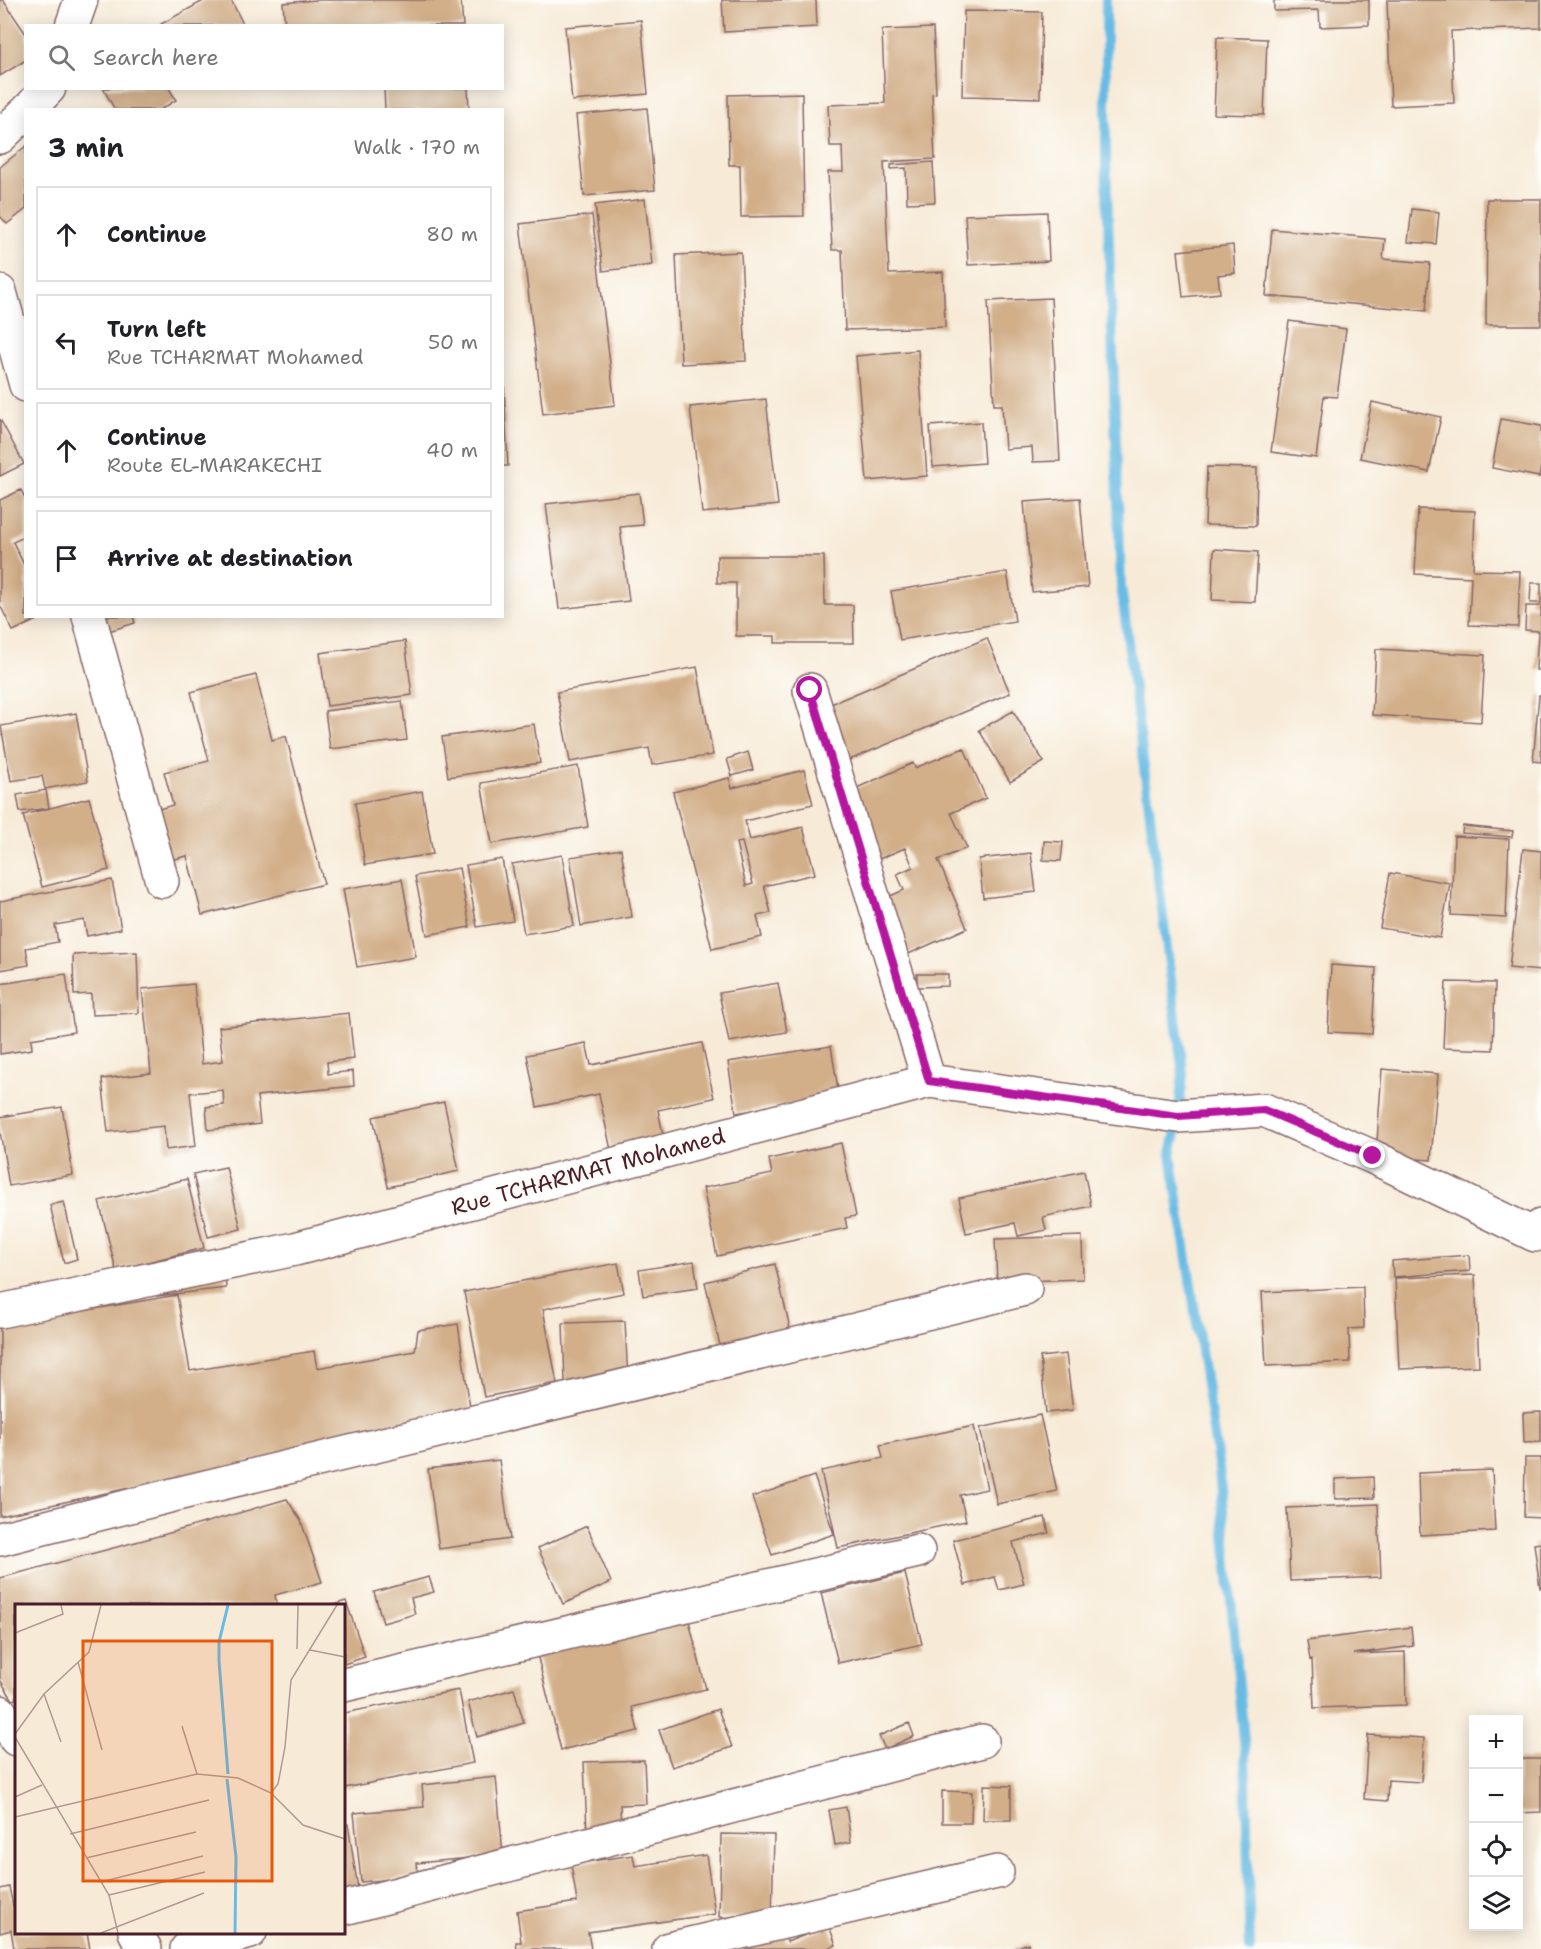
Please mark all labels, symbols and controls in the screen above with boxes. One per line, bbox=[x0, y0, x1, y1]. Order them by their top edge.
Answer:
search box bbox=[24, 24, 504, 90]
icon: search bbox=[45, 41, 78, 74]
text: Search here bbox=[93, 43, 219, 72]
text: 3 min bbox=[48, 130, 124, 165]
text: Walk · 170 m bbox=[354, 134, 480, 160]
icon: ahead bbox=[50, 218, 83, 251]
text: Continue bbox=[107, 220, 207, 249]
text: 80 m bbox=[426, 221, 478, 247]
text: Turn left bbox=[107, 315, 206, 344]
icon: left bbox=[50, 326, 83, 359]
text: 50 m bbox=[428, 329, 478, 355]
text: Rue TCHARMAT Mohamed bbox=[107, 344, 364, 370]
text: Continue bbox=[107, 423, 207, 452]
icon: ahead bbox=[50, 434, 83, 467]
text: 40 m bbox=[426, 437, 478, 463]
text: Route EL-MARAKECHI bbox=[107, 452, 322, 478]
icon: arrive bbox=[50, 542, 83, 575]
text: Arrive at destination bbox=[107, 544, 353, 573]
route start bbox=[796, 676, 822, 702]
street label: Rue TCHARMAT Mohamed bbox=[448, 1121, 728, 1222]
route end bbox=[1359, 1142, 1385, 1168]
inset map bbox=[15, 1604, 345, 1934]
map controls bbox=[1469, 1715, 1523, 1931]
button: + bbox=[1469, 1715, 1523, 1769]
button: − bbox=[1469, 1769, 1523, 1823]
button: locate bbox=[1469, 1823, 1523, 1877]
button: layers bbox=[1469, 1877, 1523, 1931]

